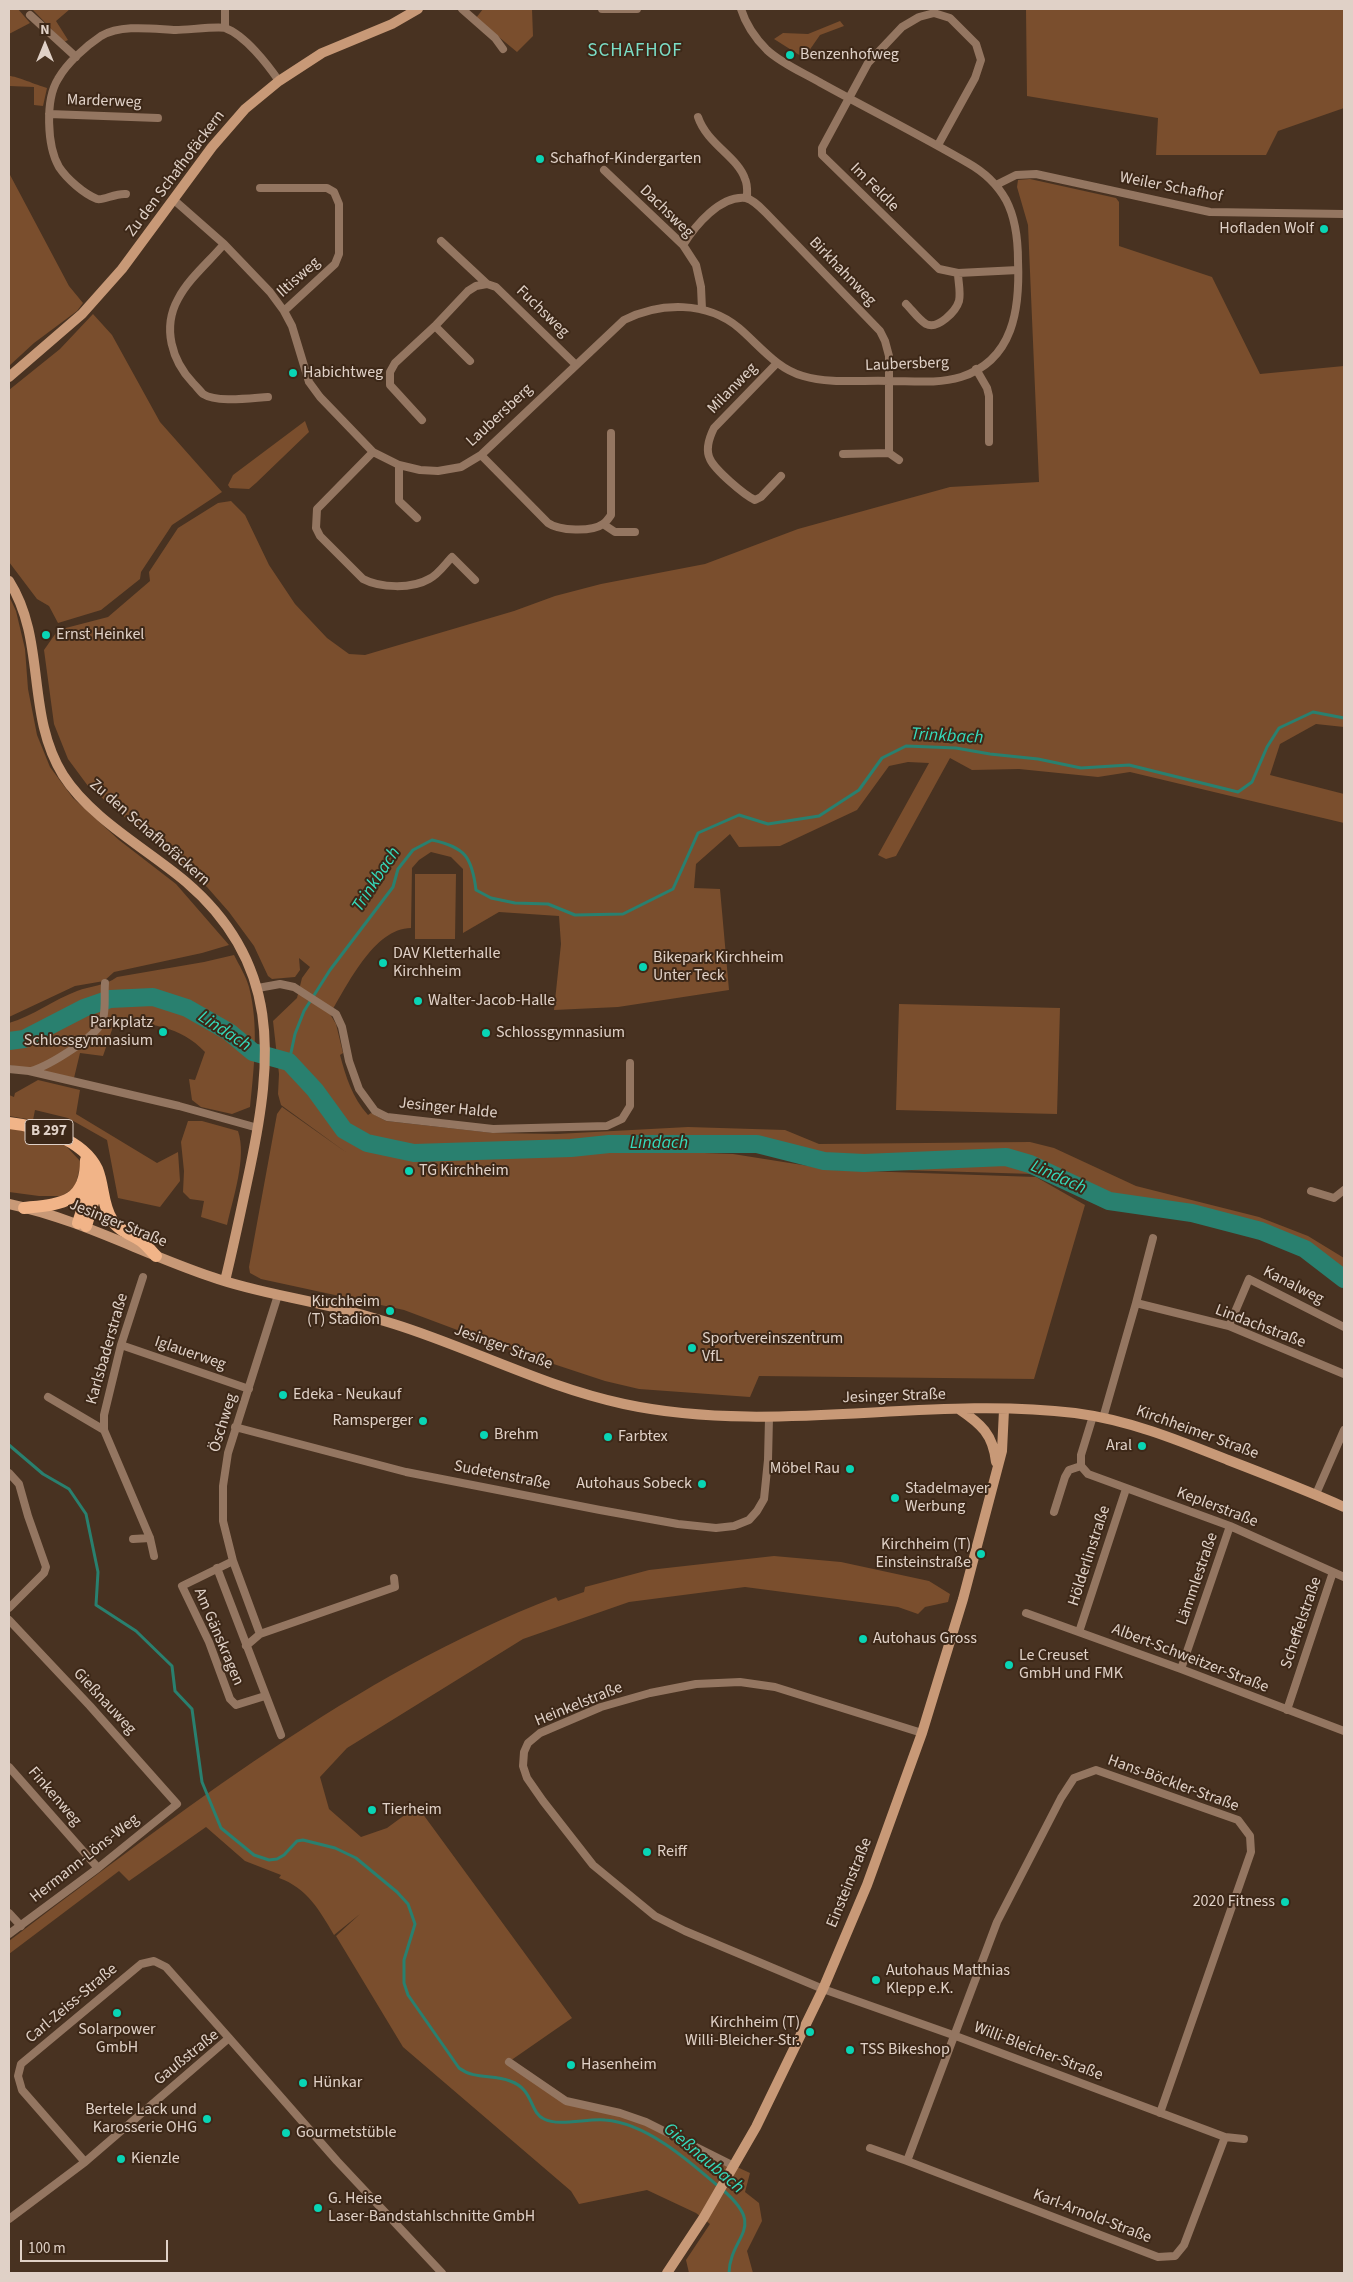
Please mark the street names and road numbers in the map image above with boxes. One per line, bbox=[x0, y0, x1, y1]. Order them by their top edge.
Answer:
street label: Marderweg bbox=[66, 91, 142, 113]
street label: Zu den Schafhofäckern bbox=[122, 107, 230, 241]
street label: Im Feldle bbox=[846, 160, 902, 216]
street label: Weiler Schafhof bbox=[1118, 169, 1224, 207]
street label: Dachsweg bbox=[635, 182, 697, 242]
street label: Birkhahnweg bbox=[804, 234, 880, 310]
street label: Iltisweg bbox=[273, 254, 325, 302]
street label: Fuchsweg bbox=[511, 282, 573, 342]
street label: Laubersberg bbox=[865, 354, 949, 376]
street label: Milanweg bbox=[704, 359, 762, 419]
street label: Laubersberg bbox=[463, 380, 537, 452]
street label: Zu den Schafhofäckern bbox=[85, 776, 213, 890]
street label: Jesinger Halde bbox=[398, 1094, 498, 1124]
road number: B 297 bbox=[25, 1120, 73, 1144]
street label: Jesinger Straße bbox=[66, 1196, 170, 1252]
street label: Kanalweg bbox=[1259, 1263, 1327, 1309]
street label: Karlsbaderstraße bbox=[83, 1291, 133, 1407]
street label: Lindachstraße bbox=[1212, 1301, 1308, 1353]
street label: Jesinger Straße bbox=[451, 1321, 555, 1375]
street label: Iglauerweg bbox=[152, 1333, 228, 1375]
street label: Jesinger Straße bbox=[842, 1386, 946, 1408]
street label: Öschweg bbox=[206, 1391, 242, 1455]
street label: Kirchheimer Straße bbox=[1133, 1402, 1261, 1464]
street label: Sudetenstraße bbox=[452, 1457, 552, 1495]
street label: Keplerstraße bbox=[1174, 1484, 1260, 1532]
street label: Hölderlinstraße bbox=[1065, 1503, 1115, 1609]
street label: Lämmlestraße bbox=[1173, 1530, 1223, 1628]
street label: Scheffelstraße bbox=[1277, 1575, 1327, 1671]
street label: Am Gänskragen bbox=[189, 1585, 247, 1689]
street label: Albert-Schweitzer-Straße bbox=[1109, 1620, 1271, 1698]
street label: Gießnauweg bbox=[68, 1665, 140, 1739]
street label: Heinkelstraße bbox=[532, 1679, 626, 1731]
street label: Hans-Böckler-Straße bbox=[1105, 1751, 1241, 1817]
street label: Finkenweg bbox=[23, 1763, 85, 1831]
street label: Hermann-Löns-Weg bbox=[27, 1811, 143, 1907]
street label: Einsteinstraße bbox=[823, 1835, 877, 1931]
street label: Carl-Zeiss-Straße bbox=[22, 1960, 122, 2048]
street label: Willi-Bleicher-Straße bbox=[971, 2019, 1105, 2085]
street label: Gaußstraße bbox=[151, 2026, 223, 2090]
street label: Karl-Arnold-Straße bbox=[1030, 2186, 1154, 2248]

